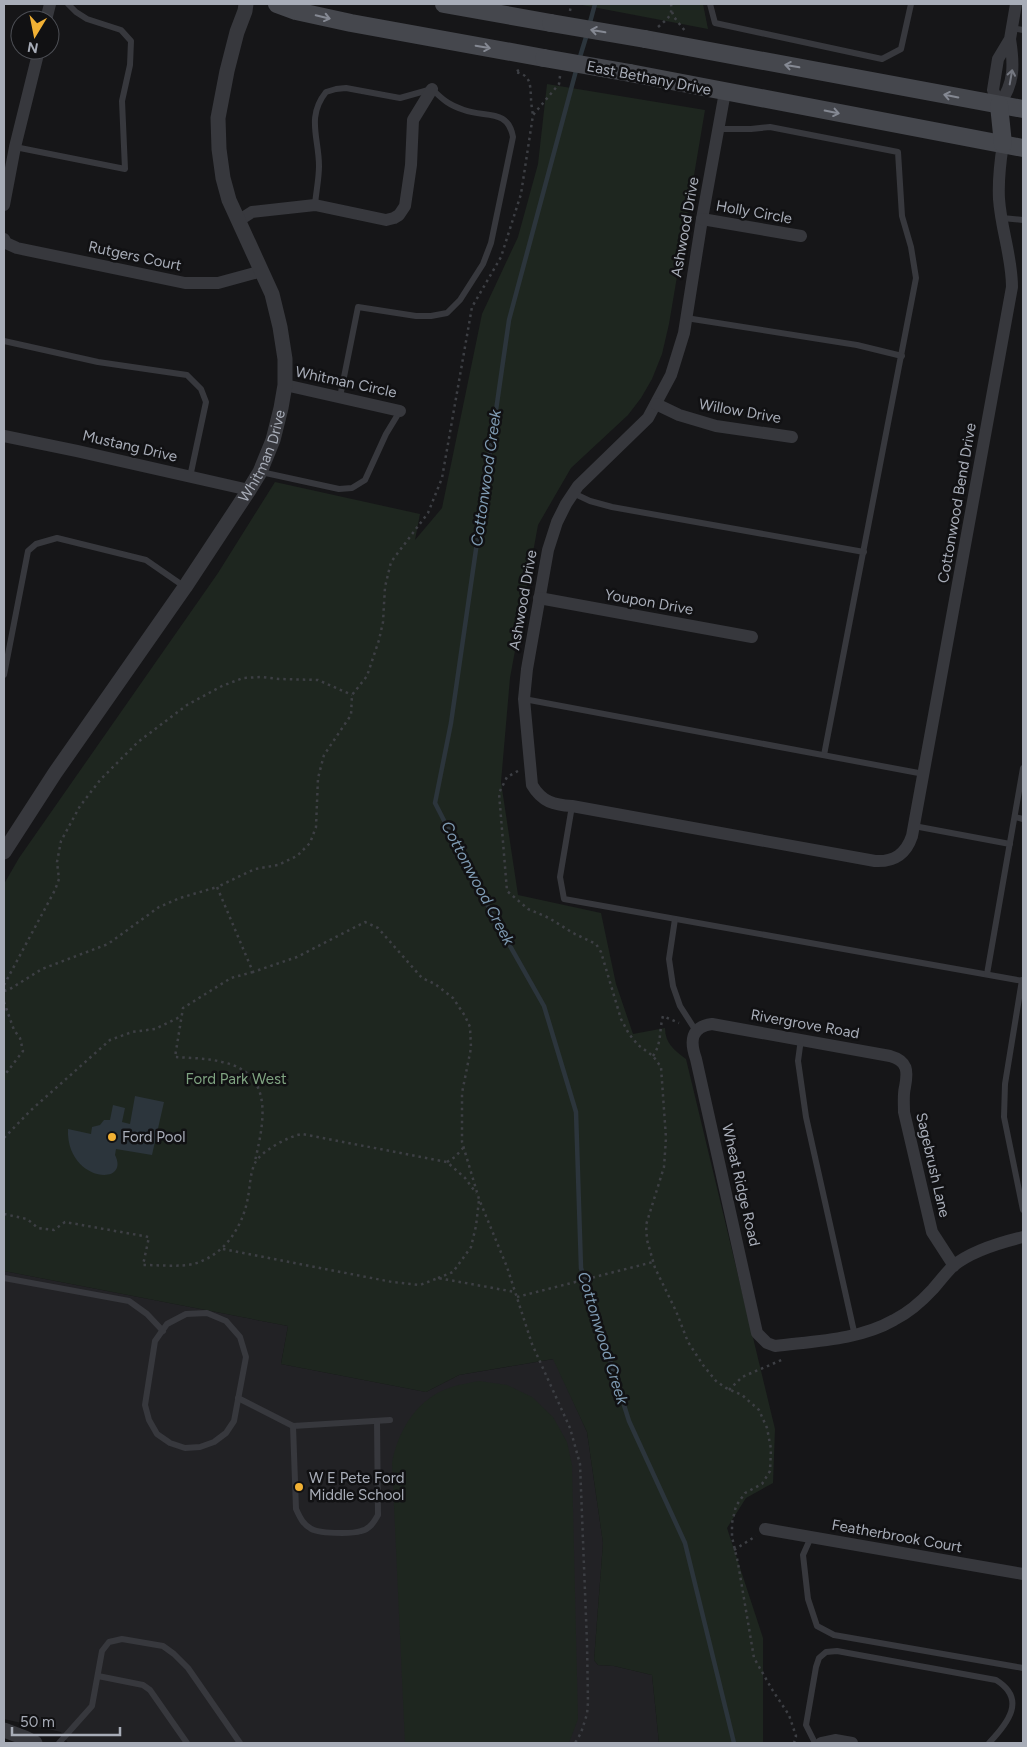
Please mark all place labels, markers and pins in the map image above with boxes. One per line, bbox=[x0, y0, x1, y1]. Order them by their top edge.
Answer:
place label: Ford Pool bbox=[122, 1128, 186, 1146]
marker: Ford Pool bbox=[106, 1131, 118, 1143]
place label: W E Pete Ford Middle School bbox=[309, 1469, 405, 1504]
marker: W E Pete Ford Middle School bbox=[293, 1481, 305, 1493]

